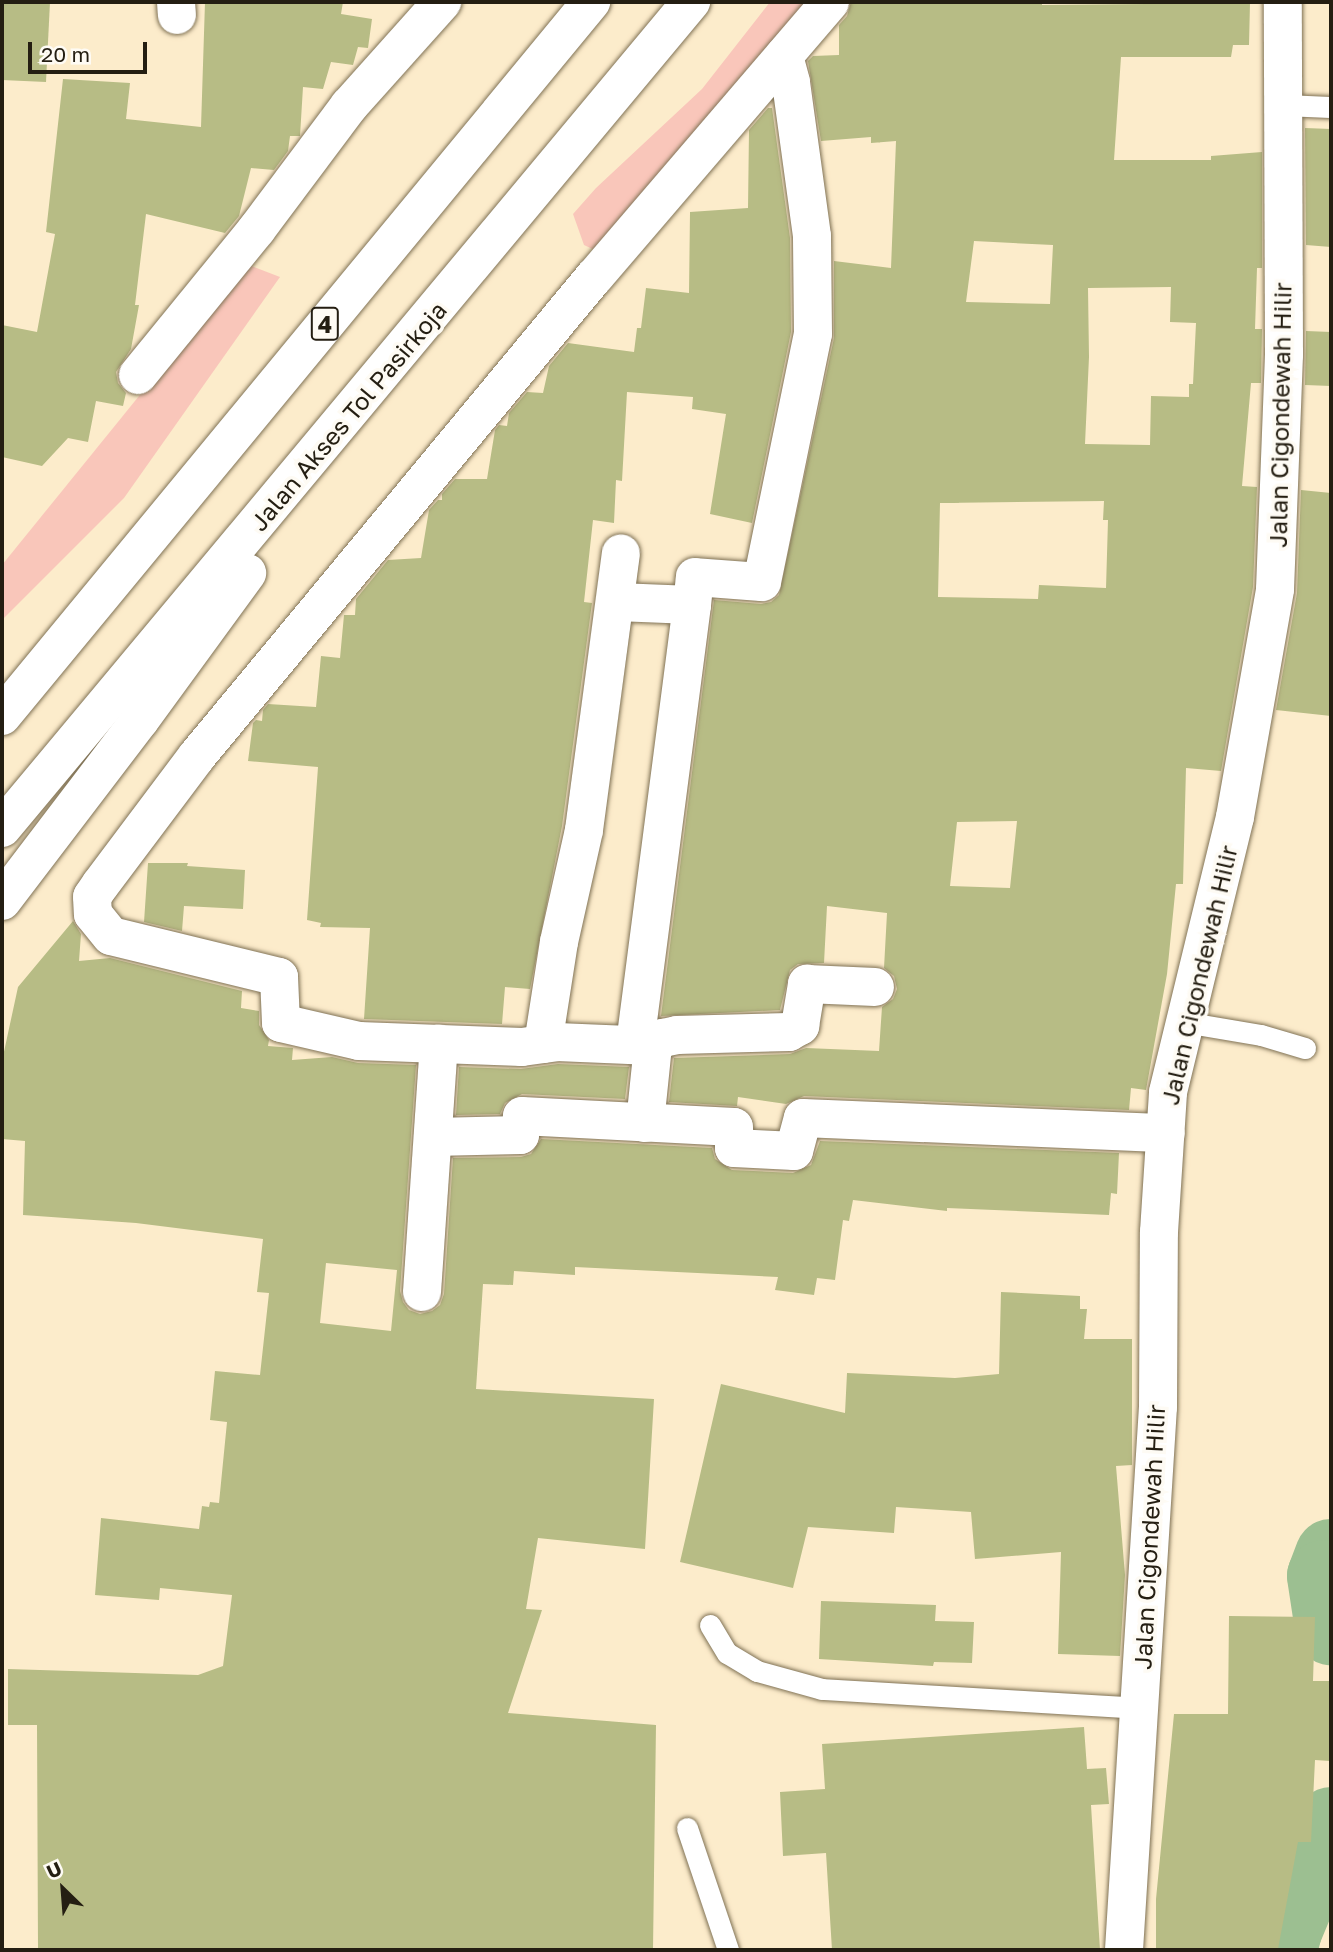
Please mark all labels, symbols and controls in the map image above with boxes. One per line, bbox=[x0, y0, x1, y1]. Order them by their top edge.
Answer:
scale bar bbox=[32, 28, 150, 72]
text: 20 m bbox=[41, 41, 90, 67]
street label: Jalan Cigondewah Hilir bbox=[1263, 282, 1297, 548]
street label: Jalan Akses Tol Pasirkoja bbox=[244, 296, 452, 536]
road number: 4 bbox=[309, 304, 341, 344]
street label: Jalan Cigondewah Hilir bbox=[1155, 842, 1243, 1108]
street label: Jalan Cigondewah Hilir bbox=[1128, 1404, 1170, 1670]
north arrow bbox=[28, 1854, 98, 1924]
text: U bbox=[43, 1856, 65, 1883]

